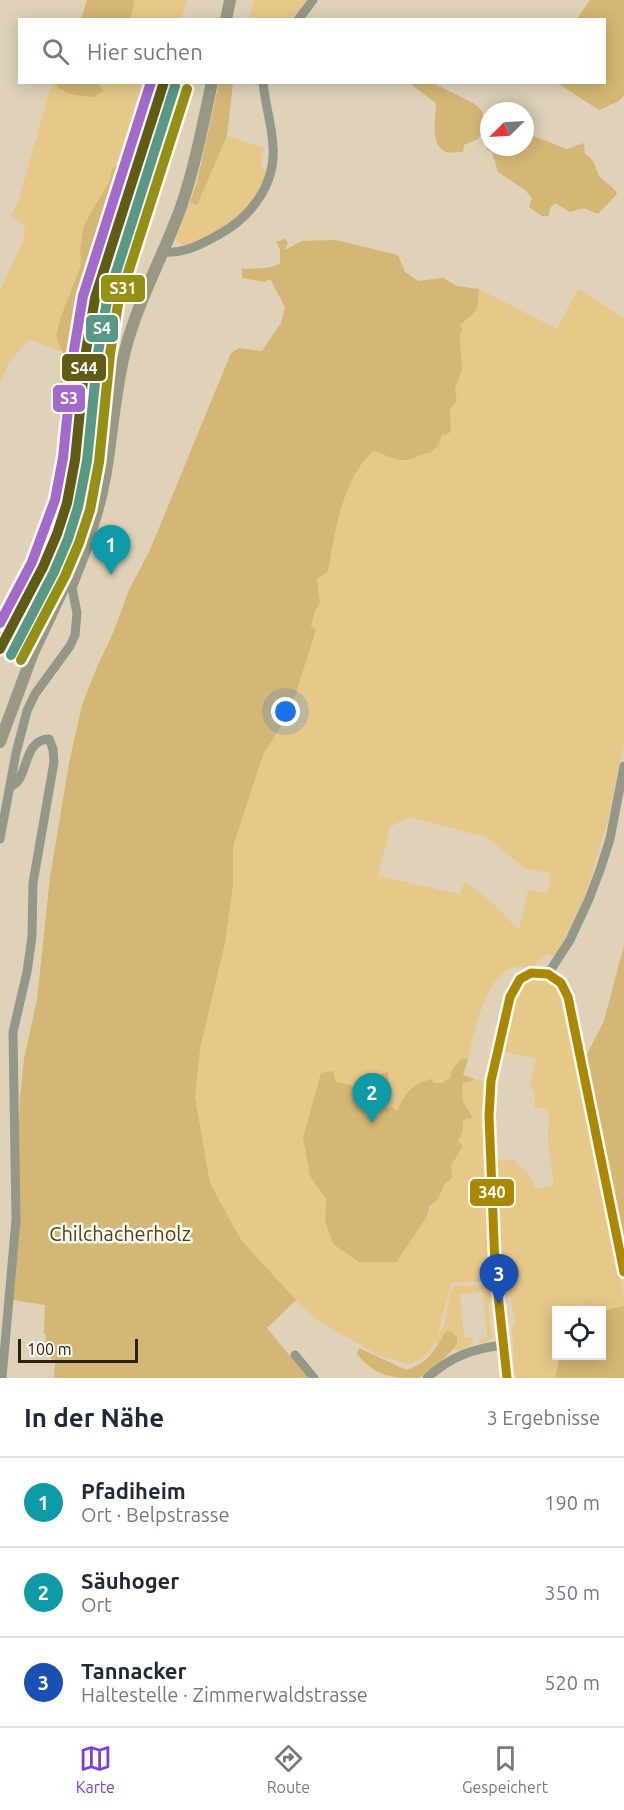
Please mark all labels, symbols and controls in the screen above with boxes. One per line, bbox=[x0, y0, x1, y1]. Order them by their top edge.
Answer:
search box bbox=[18, 18, 606, 84]
icon: search bbox=[39, 35, 72, 68]
text: Hier suchen bbox=[87, 39, 203, 64]
north arrow bbox=[480, 102, 534, 156]
line badge: S31 bbox=[100, 274, 146, 303]
text: S31 bbox=[109, 279, 137, 297]
line badge: S4 bbox=[85, 314, 119, 343]
text: S4 bbox=[93, 319, 111, 337]
line badge: S44 bbox=[61, 353, 107, 382]
text: S44 bbox=[70, 359, 98, 377]
line badge: S3 bbox=[52, 384, 86, 413]
text: S3 bbox=[60, 389, 78, 407]
pin: 1 bbox=[92, 526, 130, 575]
your location bbox=[271, 697, 300, 726]
pin: 2 bbox=[352, 1074, 392, 1123]
line badge: 340 bbox=[469, 1178, 515, 1207]
text: 340 bbox=[478, 1183, 506, 1201]
park label: Chilchacherholz bbox=[49, 1222, 191, 1245]
pin: 3 bbox=[480, 1254, 518, 1304]
map controls bbox=[552, 1306, 606, 1360]
button: locate bbox=[552, 1306, 606, 1360]
scale bar bbox=[18, 1336, 138, 1364]
text: 100 m bbox=[27, 1340, 72, 1358]
text: In der Nähe bbox=[24, 1403, 164, 1432]
text: 3 Ergebnisse bbox=[486, 1406, 600, 1429]
text: Pfadiheim bbox=[81, 1478, 186, 1503]
text: 1 bbox=[38, 1491, 49, 1514]
text: 190 m bbox=[544, 1491, 600, 1514]
text: Ort · Belpstrasse bbox=[81, 1503, 230, 1526]
text: Säuhoger bbox=[81, 1568, 179, 1593]
text: 2 bbox=[38, 1581, 49, 1604]
text: 350 m bbox=[544, 1581, 600, 1604]
text: Ort bbox=[81, 1593, 112, 1616]
text: Tannacker bbox=[81, 1658, 187, 1683]
text: 3 bbox=[38, 1671, 49, 1694]
text: 520 m bbox=[544, 1671, 600, 1694]
text: Haltestelle · Zimmerwaldstrasse bbox=[81, 1683, 368, 1706]
tab: Karte bbox=[76, 1742, 115, 1796]
tab: Route bbox=[267, 1742, 310, 1796]
tab: Gespeichert bbox=[462, 1742, 548, 1796]

